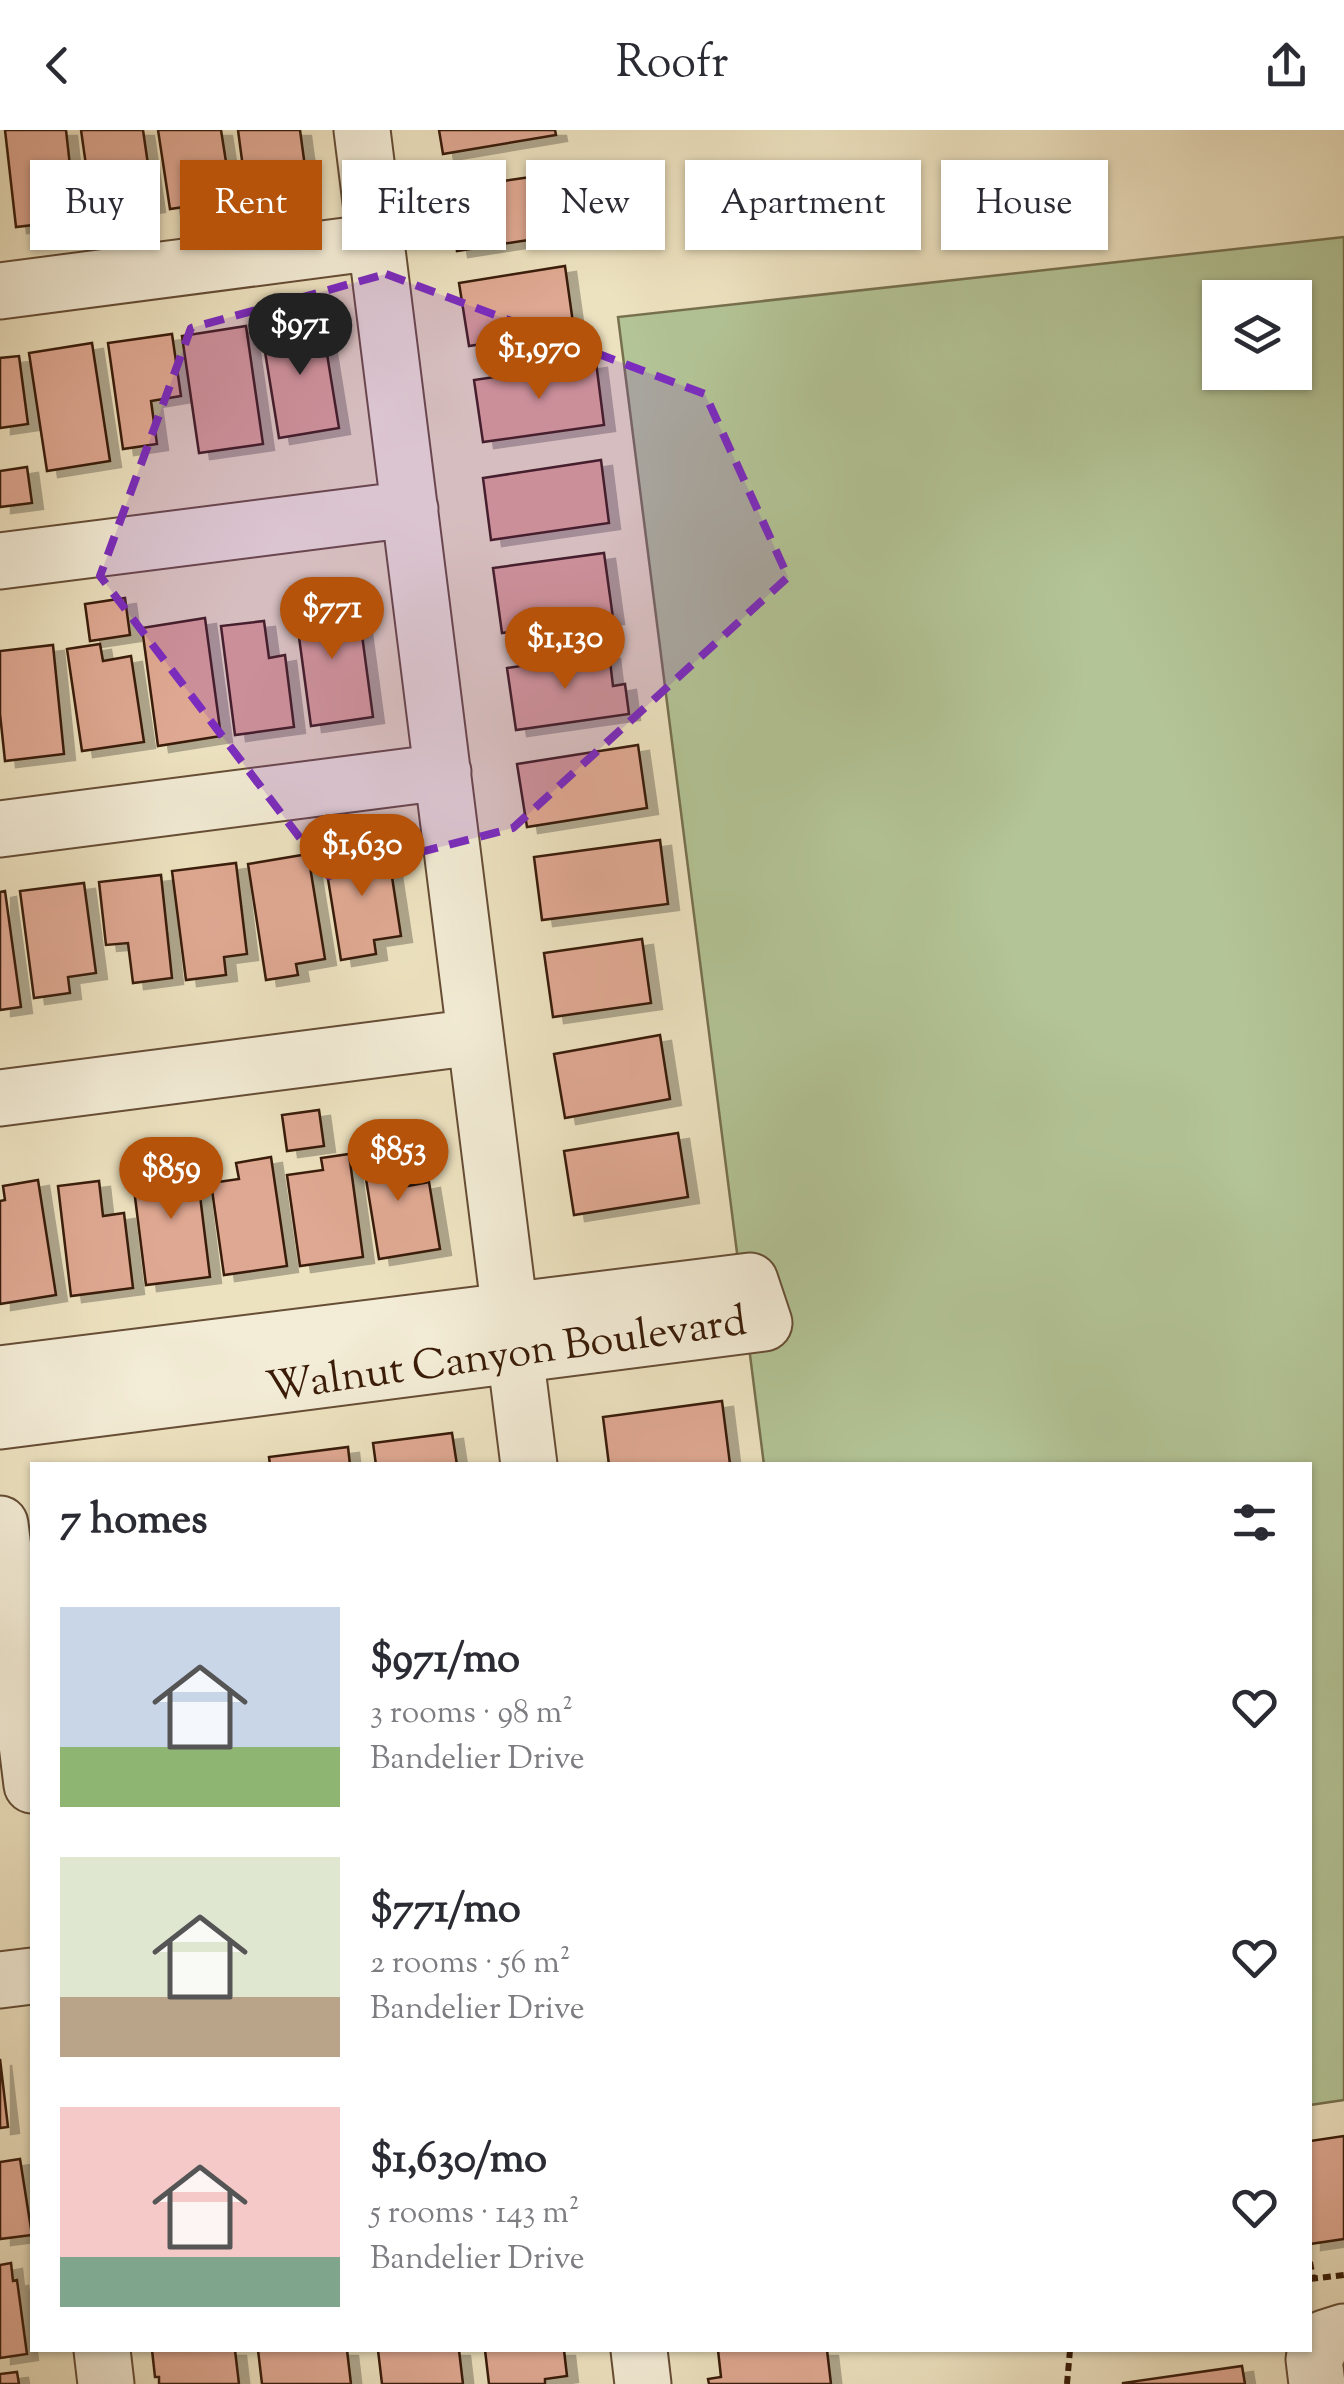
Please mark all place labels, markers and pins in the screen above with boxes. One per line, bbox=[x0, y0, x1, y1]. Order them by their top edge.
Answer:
pin: $971 bbox=[241, 293, 359, 378]
pin: $1,970 bbox=[458, 317, 620, 402]
pin: $771 bbox=[273, 577, 391, 662]
pin: $1,130 bbox=[484, 607, 646, 692]
pin: $1,630 bbox=[281, 814, 443, 899]
pin: $853 bbox=[339, 1119, 457, 1204]
pin: $859 bbox=[112, 1137, 230, 1222]

